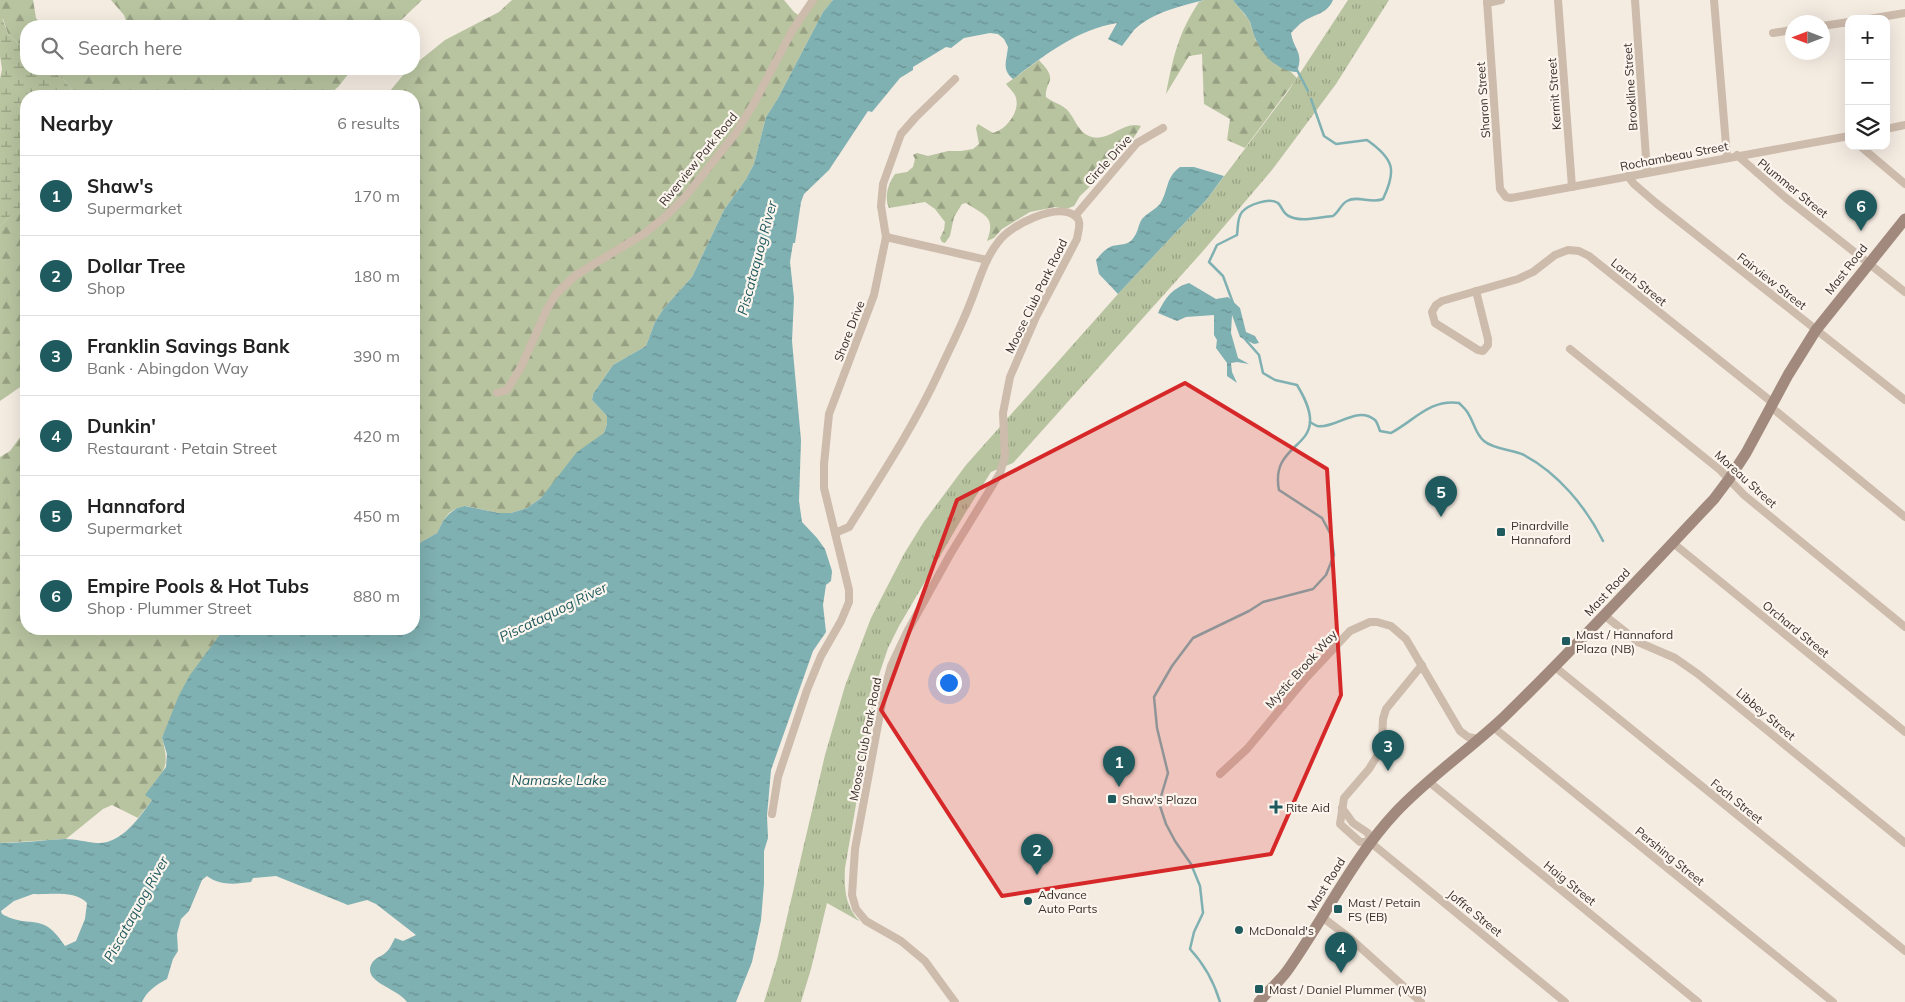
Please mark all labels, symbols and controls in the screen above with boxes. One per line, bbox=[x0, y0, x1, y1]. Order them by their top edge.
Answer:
north arrow bbox=[1785, 15, 1830, 60]
map controls bbox=[1845, 15, 1890, 150]
button: + bbox=[1845, 15, 1890, 60]
search box bbox=[20, 20, 420, 75]
icon: search bbox=[38, 34, 66, 62]
text: Search here bbox=[78, 36, 182, 60]
street label: Brookline Street bbox=[1619, 43, 1641, 131]
street label: Kermit Street bbox=[1544, 57, 1564, 131]
button: − bbox=[1845, 60, 1890, 105]
street label: Sharon Street bbox=[1473, 61, 1493, 139]
button: layers bbox=[1845, 105, 1890, 150]
street label: Riverview Park Road bbox=[656, 109, 740, 209]
text: Nearby bbox=[40, 110, 113, 136]
text: 6 results bbox=[337, 113, 400, 133]
street label: Circle Drive bbox=[1081, 132, 1135, 188]
street label: Rochambeau Street bbox=[1619, 138, 1729, 174]
street label: Plummer Street bbox=[1755, 155, 1831, 221]
text: Shaw's bbox=[87, 174, 153, 198]
text: 1 bbox=[51, 186, 61, 206]
text: 170 m bbox=[353, 186, 400, 206]
pin: 6 bbox=[1845, 190, 1877, 231]
text: Supermarket bbox=[87, 198, 182, 218]
water label: Piscataquog River bbox=[733, 198, 781, 317]
street label: Moose Club Park Road bbox=[1002, 236, 1070, 356]
street label: Mast Road bbox=[1822, 241, 1870, 297]
street label: Fairview Street bbox=[1734, 249, 1810, 313]
text: Dollar Tree bbox=[87, 254, 186, 278]
street label: Larch Street bbox=[1608, 255, 1670, 309]
text: 2 bbox=[51, 266, 61, 286]
text: 180 m bbox=[353, 266, 400, 286]
text: Shop bbox=[87, 278, 125, 298]
street label: Shore Drive bbox=[830, 298, 868, 364]
text: Franklin Savings Bank bbox=[87, 334, 289, 358]
text: 3 bbox=[51, 346, 61, 366]
text: 390 m bbox=[353, 346, 400, 366]
text: Bank · Abingdon Way bbox=[87, 358, 249, 378]
text: Dunkin' bbox=[87, 414, 156, 438]
text: 4 bbox=[51, 426, 61, 446]
text: 420 m bbox=[353, 426, 400, 446]
text: Restaurant · Petain Street bbox=[87, 438, 277, 458]
street label: Moreau Street bbox=[1712, 447, 1780, 511]
pin: 5 bbox=[1425, 476, 1457, 517]
text: Hannaford bbox=[87, 494, 185, 518]
text: 5 bbox=[51, 506, 61, 526]
text: 450 m bbox=[353, 506, 400, 526]
text: Supermarket bbox=[87, 518, 182, 538]
place label: Pinardville Hannaford bbox=[1511, 518, 1571, 547]
marker: Pinardville Hannaford bbox=[1495, 526, 1507, 538]
street label: Mast Road bbox=[1581, 565, 1633, 619]
text: Empire Pools & Hot Tubs bbox=[87, 574, 309, 598]
water label: Piscataquog River bbox=[496, 578, 611, 646]
text: 6 bbox=[51, 586, 61, 606]
text: 880 m bbox=[353, 586, 400, 606]
text: Shop · Plummer Street bbox=[87, 598, 252, 618]
street label: Orchard Street bbox=[1760, 598, 1832, 660]
street label: Mystic Brook Way bbox=[1262, 626, 1341, 711]
place label: Mast / Hannaford Plaza (NB) bbox=[1576, 627, 1673, 656]
marker: Mast / Hannaford Plaza (NB) bbox=[1560, 635, 1572, 647]
your location bbox=[936, 670, 962, 696]
street label: Moose Club Park Road bbox=[846, 676, 884, 802]
street label: Libbey Street bbox=[1733, 685, 1799, 743]
pin: 3 bbox=[1372, 730, 1404, 771]
pin: 1 bbox=[1103, 746, 1135, 787]
water label: Namaske Lake bbox=[511, 771, 607, 789]
street label: Foch Street bbox=[1708, 775, 1766, 827]
place label: Shaw's Plaza bbox=[1122, 792, 1197, 807]
marker: Shaw's Plaza bbox=[1106, 793, 1118, 805]
place label: Rite Aid bbox=[1286, 800, 1330, 815]
marker: Rite Aid bbox=[1270, 801, 1282, 813]
street label: Pershing Street bbox=[1632, 823, 1708, 889]
pin: 2 bbox=[1021, 834, 1053, 875]
water label: Piscataquog River bbox=[100, 852, 173, 965]
street label: Mast Road bbox=[1304, 855, 1348, 913]
street label: Haig Street bbox=[1541, 857, 1599, 909]
street label: Joffre Street bbox=[1445, 886, 1505, 940]
place label: Advance Auto Parts bbox=[1038, 887, 1097, 916]
marker: Advance Auto Parts bbox=[1022, 895, 1034, 907]
place label: Mast / Petain FS (EB) bbox=[1348, 895, 1421, 924]
marker: Mast / Petain FS (EB) bbox=[1332, 903, 1344, 915]
place label: McDonald's bbox=[1249, 923, 1314, 938]
marker: McDonald's bbox=[1233, 924, 1245, 936]
pin: 4 bbox=[1325, 932, 1357, 973]
place label: Mast / Daniel Plummer (WB) bbox=[1269, 982, 1427, 997]
marker: Mast / Daniel Plummer (WB) bbox=[1253, 983, 1265, 995]

